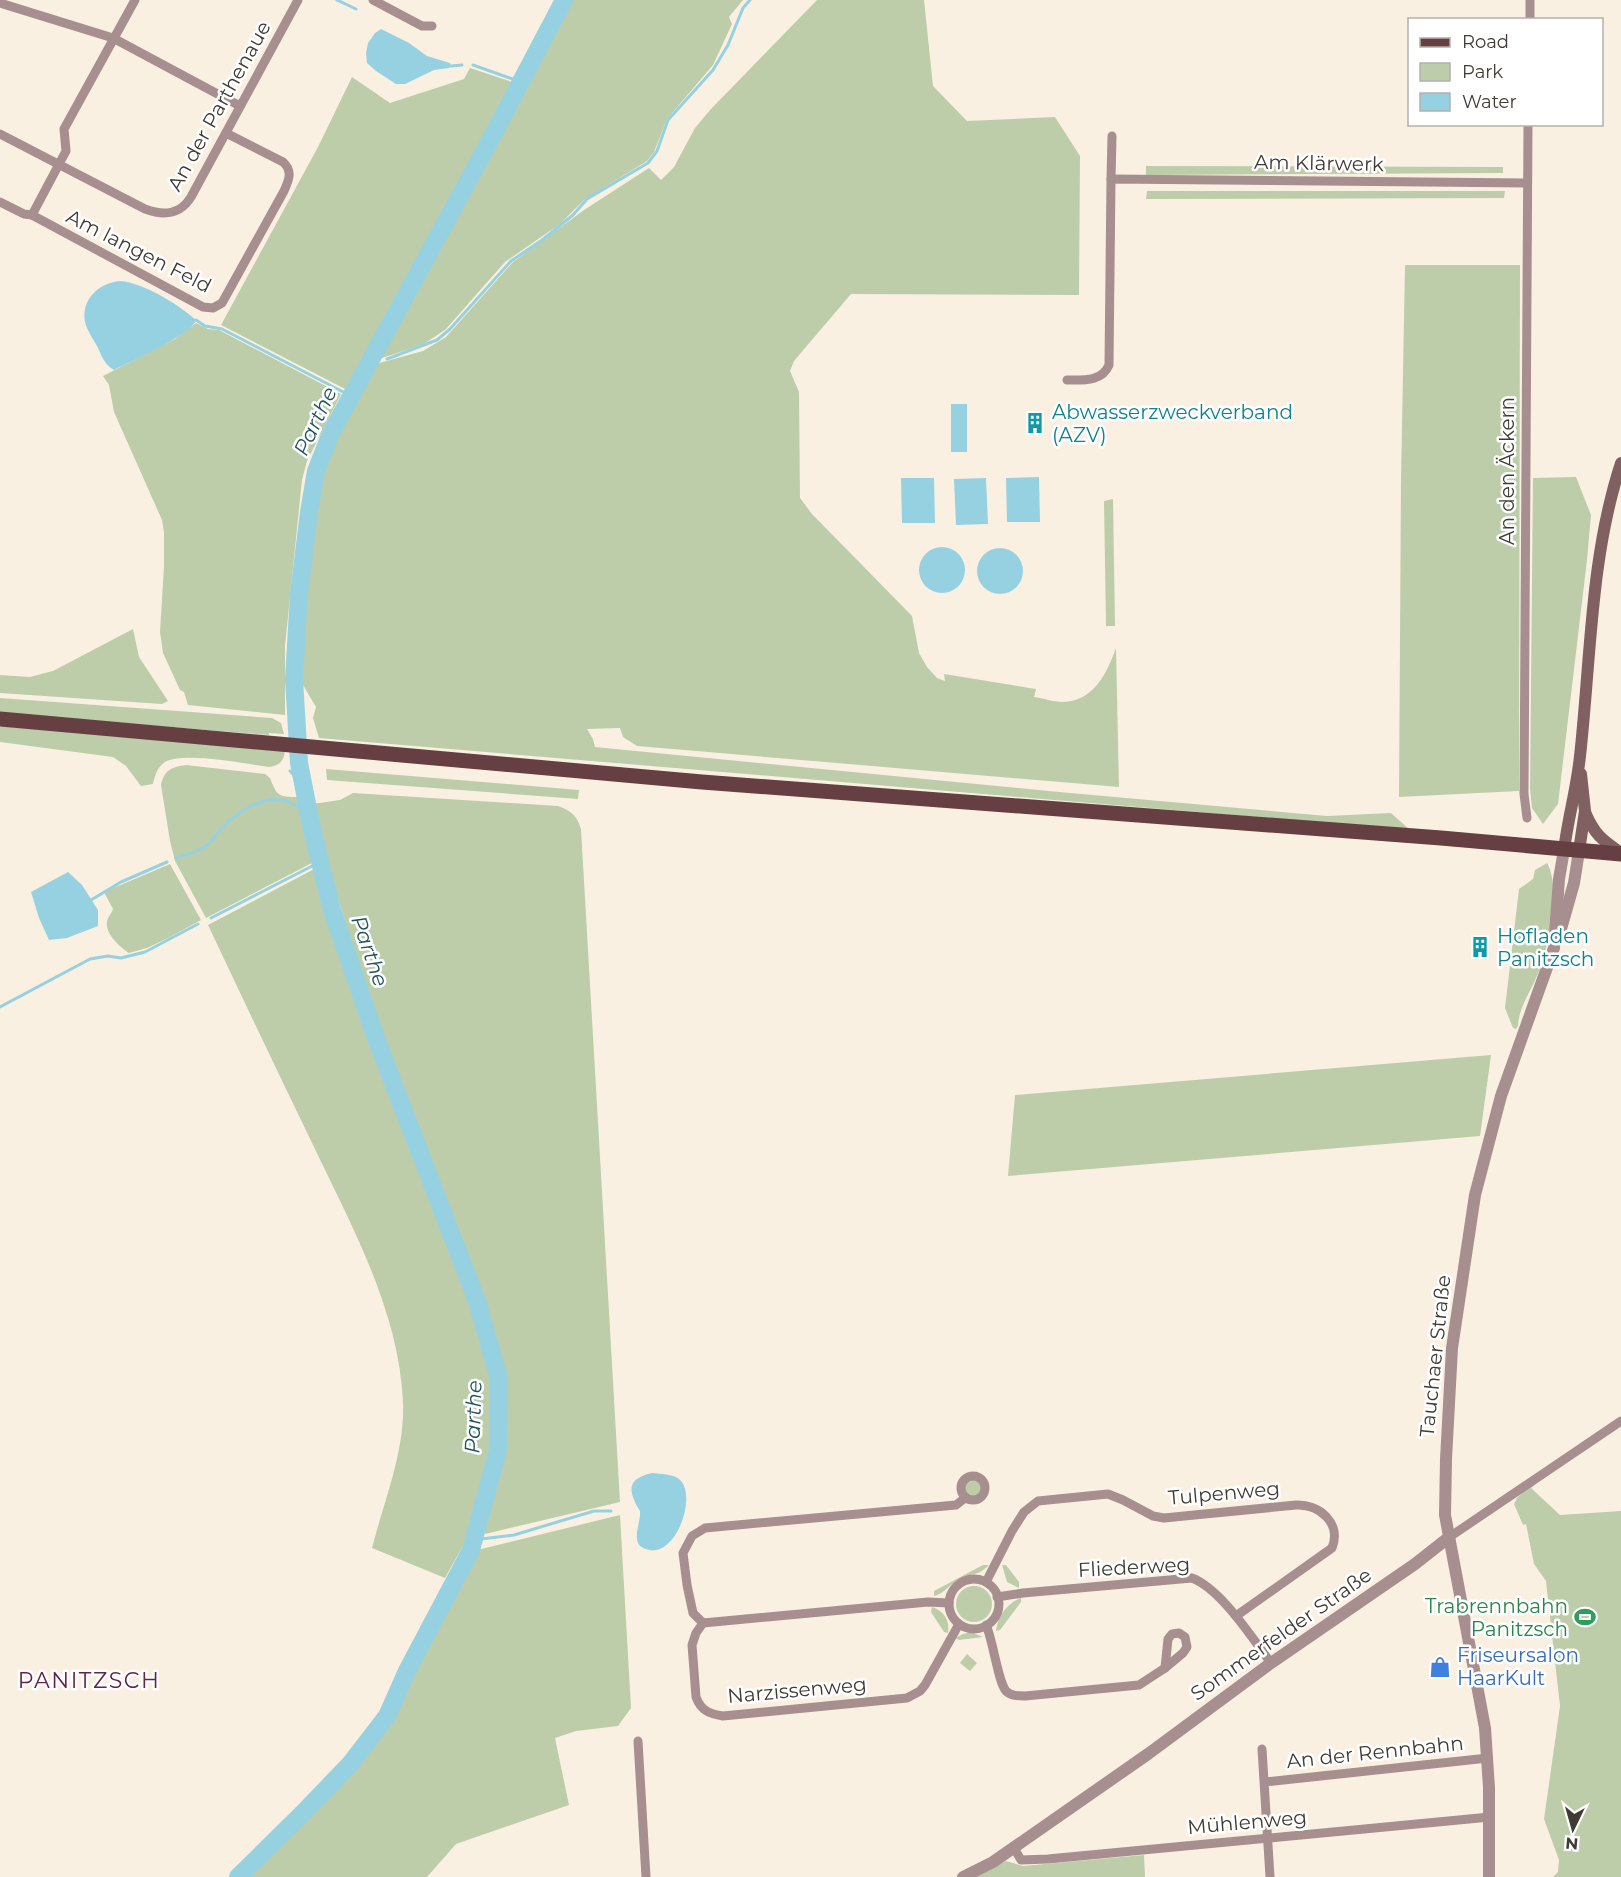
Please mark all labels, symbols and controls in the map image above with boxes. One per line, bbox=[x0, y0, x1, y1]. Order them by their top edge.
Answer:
street label: An der Parthenaue bbox=[162, 17, 276, 195]
legend bbox=[1408, 18, 1603, 126]
text: Road bbox=[1462, 31, 1509, 53]
text: Park bbox=[1462, 61, 1503, 83]
text: Water bbox=[1462, 91, 1517, 113]
street label: Am Klärwerk bbox=[1254, 150, 1384, 176]
street label: Am langen Feld bbox=[63, 204, 215, 298]
water label: Parthe bbox=[288, 383, 342, 459]
street label: An den Äckern bbox=[1495, 397, 1519, 545]
place label: Abwasserzweckverband (AZV) bbox=[1052, 400, 1293, 447]
building icon: Abwasserzweckverband (AZV) bbox=[1023, 411, 1047, 435]
water label: Parthe bbox=[346, 912, 394, 990]
place label: Hofladen Panitzsch bbox=[1497, 924, 1594, 971]
building icon: Hofladen Panitzsch bbox=[1468, 935, 1492, 959]
street label: Tauchaer Straße bbox=[1415, 1274, 1455, 1438]
water label: Parthe bbox=[459, 1380, 487, 1454]
street label: Tulpenweg bbox=[1167, 1476, 1281, 1510]
street label: Fliederweg bbox=[1077, 1552, 1191, 1582]
street label: Sommerfelder Straße bbox=[1186, 1562, 1376, 1706]
place label: Trabrennbahn Panitzsch bbox=[1425, 1594, 1568, 1641]
sports icon: Trabrennbahn Panitzsch bbox=[1573, 1605, 1597, 1629]
place label: Friseursalon HaarKult bbox=[1457, 1643, 1579, 1690]
shop icon: Friseursalon HaarKult bbox=[1428, 1655, 1452, 1679]
district label: PANITZSCH bbox=[18, 1667, 160, 1694]
street label: Narzissenweg bbox=[726, 1672, 868, 1708]
street label: An der Rennbahn bbox=[1285, 1731, 1465, 1773]
north arrow bbox=[1543, 1799, 1603, 1859]
street label: Mühlenweg bbox=[1186, 1805, 1308, 1839]
text: N bbox=[1564, 1833, 1579, 1853]

